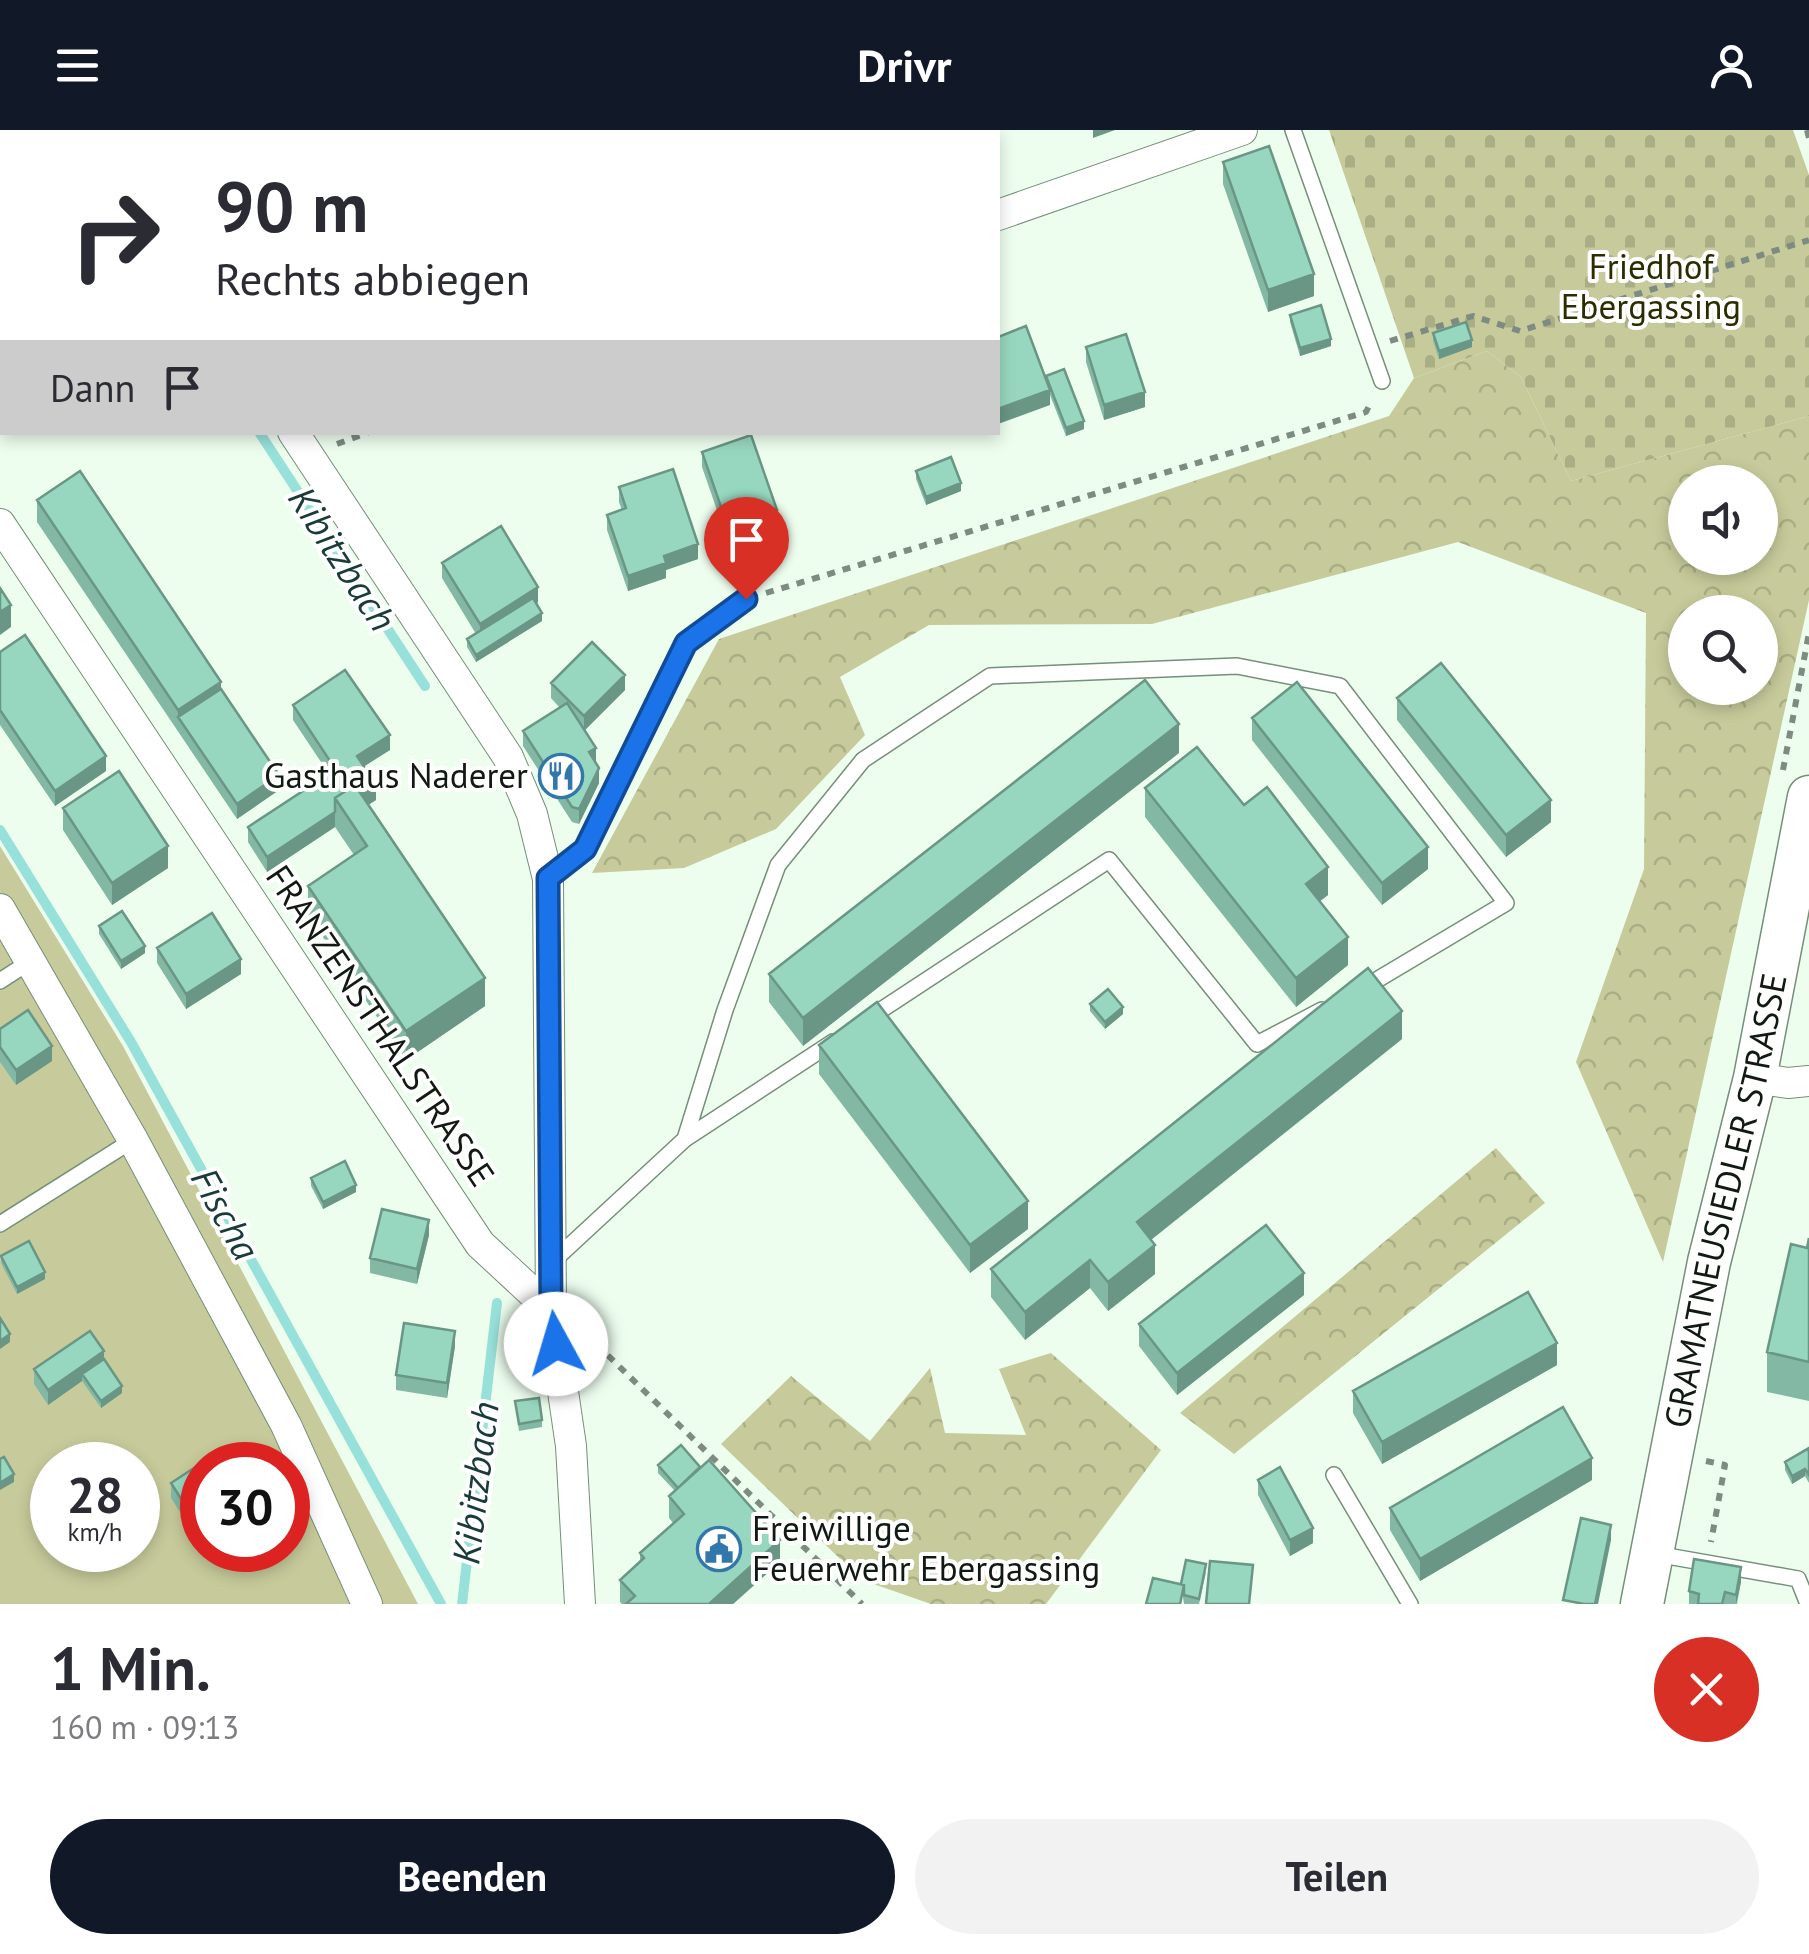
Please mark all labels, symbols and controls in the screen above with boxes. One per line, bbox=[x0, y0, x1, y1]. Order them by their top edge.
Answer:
text: Drivr bbox=[857, 36, 952, 94]
icon: menu bbox=[50, 38, 105, 93]
icon: person bbox=[1704, 38, 1759, 93]
text: 90 m bbox=[215, 161, 368, 251]
icon: right bbox=[50, 170, 180, 300]
park label: Friedhof Ebergassing bbox=[1561, 243, 1741, 329]
text: Rechts abbiegen bbox=[215, 249, 530, 307]
icon: arrive bbox=[155, 360, 210, 415]
text: Dann bbox=[50, 363, 135, 412]
map controls bbox=[1668, 465, 1778, 705]
button: sound bbox=[1668, 465, 1778, 575]
water label: Kibitzbach bbox=[278, 476, 408, 640]
pin bbox=[704, 497, 789, 600]
icon: arrive bbox=[719, 512, 774, 567]
button: search bbox=[1668, 595, 1778, 705]
place label: Gasthaus Naderer bbox=[264, 752, 528, 798]
restaurant icon: Gasthaus Naderer bbox=[538, 753, 584, 799]
street label: FRANZENSTHALSTRASSE bbox=[256, 856, 506, 1195]
street label: GRAMATNEUSIEDLER STRASSE bbox=[1653, 969, 1797, 1432]
water label: Fischa bbox=[181, 1158, 272, 1269]
position arrow bbox=[504, 1292, 608, 1396]
water label: Kibitzbach bbox=[440, 1399, 509, 1567]
speed limit sign: 30 bbox=[180, 1442, 310, 1572]
text: 28 bbox=[67, 1462, 123, 1527]
place label: Freiwillige Feuerwehr Ebergassing bbox=[752, 1505, 1100, 1591]
text: km/h bbox=[68, 1516, 122, 1548]
public building icon: Freiwillige Feuerwehr Ebergassing bbox=[696, 1526, 742, 1572]
text: 1 Min. bbox=[50, 1629, 211, 1707]
button: close bbox=[1654, 1637, 1759, 1742]
text: 160 m · 09:13 bbox=[50, 1706, 239, 1748]
button: Beenden bbox=[50, 1819, 895, 1934]
button: Teilen bbox=[915, 1819, 1759, 1934]

